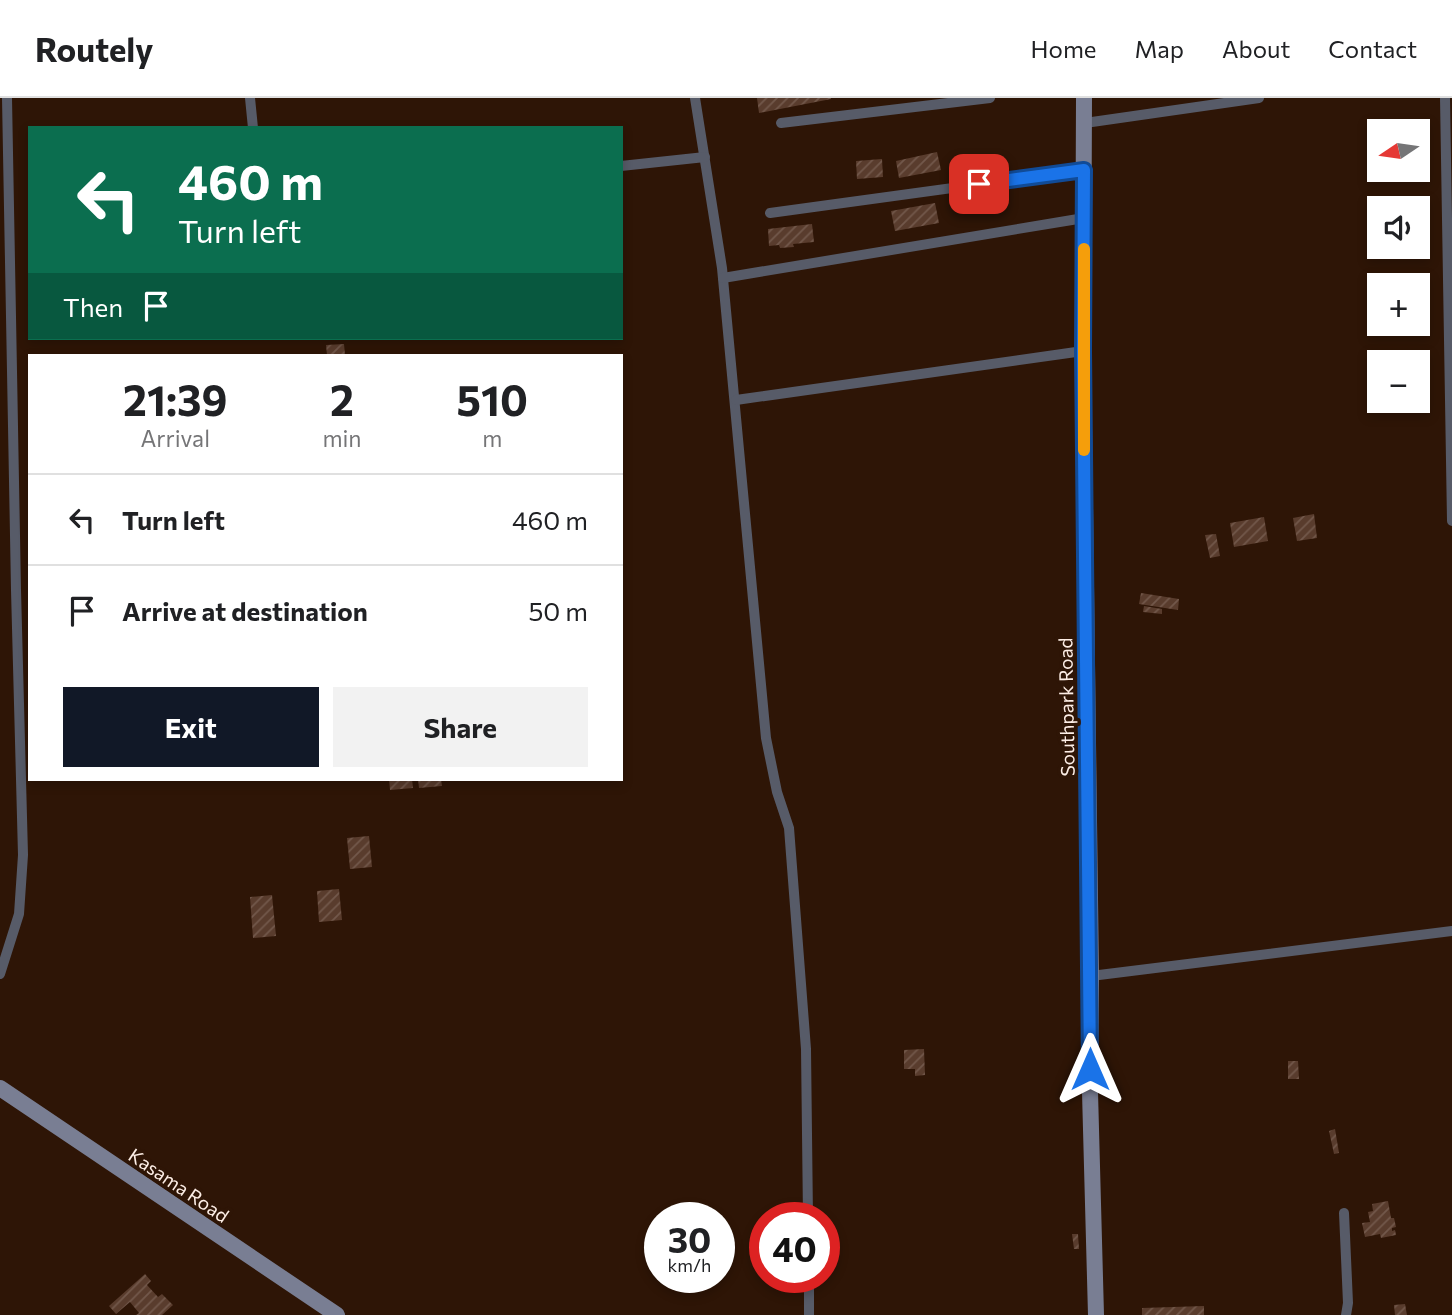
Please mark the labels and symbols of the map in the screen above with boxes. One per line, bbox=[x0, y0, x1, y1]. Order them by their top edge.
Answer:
north arrow bbox=[1367, 119, 1430, 182]
pin bbox=[949, 154, 1009, 214]
street label: Southpark Road bbox=[1053, 637, 1079, 777]
position arrow bbox=[1053, 1032, 1127, 1106]
street label: Kasama Road bbox=[125, 1143, 233, 1227]
speed limit sign: 40 bbox=[749, 1202, 840, 1293]

